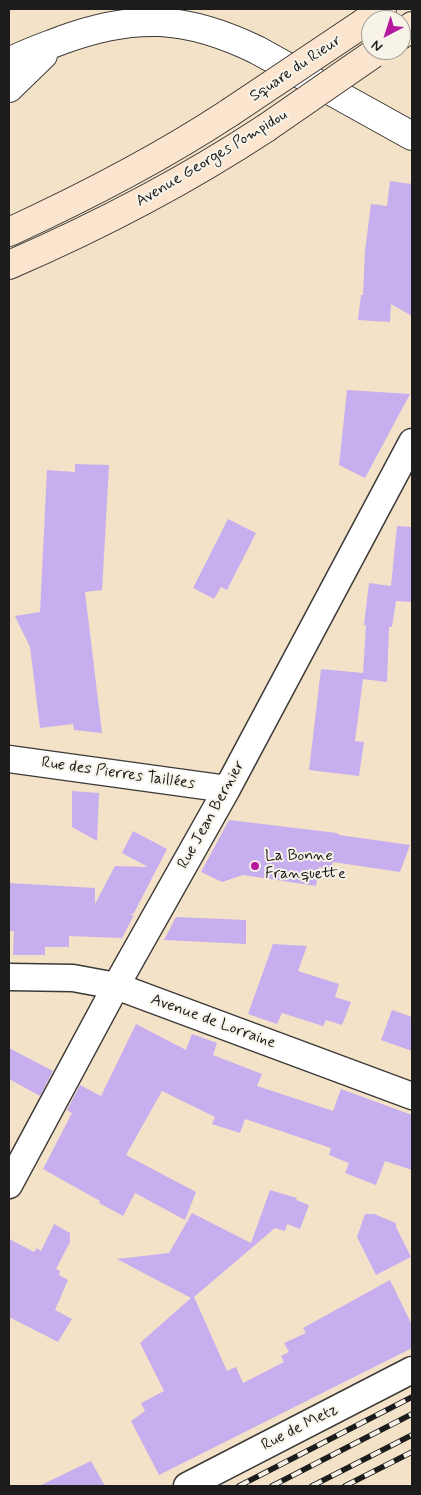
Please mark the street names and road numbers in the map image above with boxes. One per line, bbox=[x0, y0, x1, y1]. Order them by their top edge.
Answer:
street label: Square du Rieur bbox=[247, 31, 345, 107]
street label: Avenue Georges Pompidou bbox=[133, 106, 291, 212]
street label: Rue des Pierres Taillées bbox=[40, 754, 196, 794]
street label: Rue Jean Bernier bbox=[174, 757, 250, 873]
street label: Avenue de Lorraine bbox=[148, 990, 278, 1054]
street label: Rue de Metz bbox=[259, 1401, 341, 1455]

